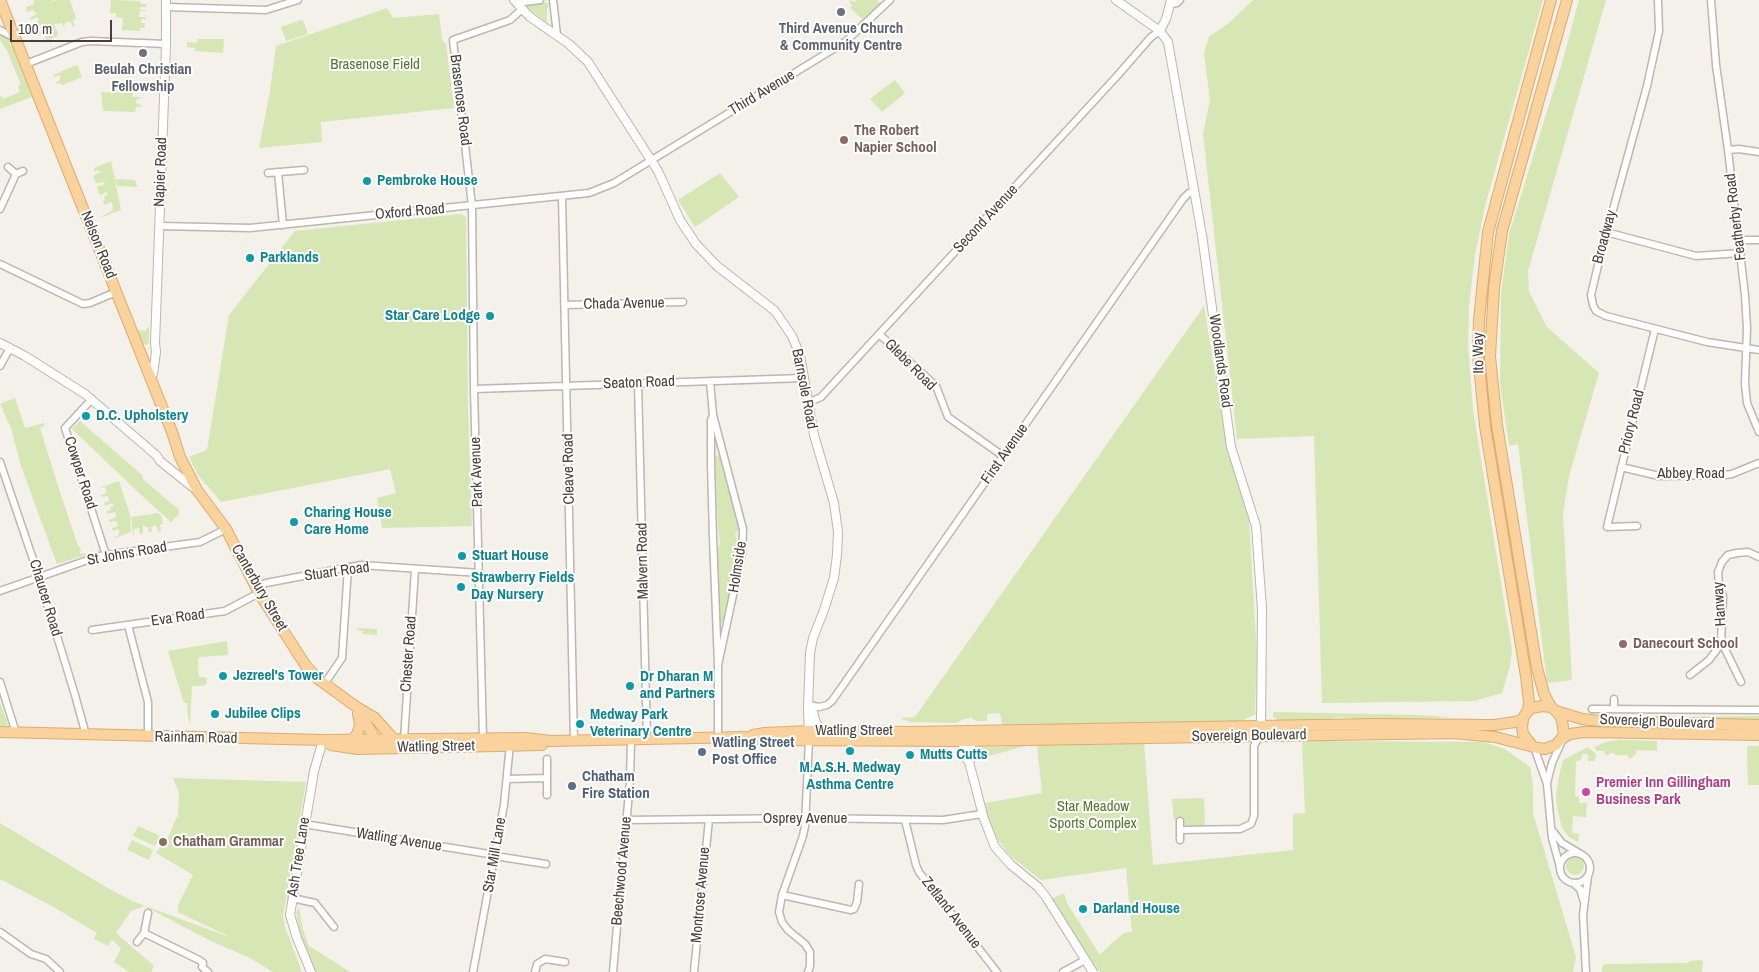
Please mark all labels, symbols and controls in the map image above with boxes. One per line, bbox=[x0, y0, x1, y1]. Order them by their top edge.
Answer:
marker: Third Avenue Church & Community Centre bbox=[835, 6, 847, 18]
scale bar bbox=[12, 10, 115, 42]
text: 100 m bbox=[18, 18, 52, 39]
place label: Third Avenue Church & Community Centre bbox=[779, 20, 903, 55]
marker: Beulah Christian Fellowship bbox=[137, 47, 149, 59]
street label: Brasenose Road bbox=[445, 53, 475, 147]
park label: Brasenose Field bbox=[330, 56, 420, 74]
place label: Beulah Christian Fellowship bbox=[94, 61, 192, 96]
street label: Third Avenue bbox=[726, 66, 798, 120]
place label: The Robert Napier School bbox=[854, 122, 937, 157]
marker: The Robert Napier School bbox=[838, 134, 850, 146]
street label: Napier Road bbox=[151, 137, 171, 207]
place label: Pembroke House bbox=[377, 172, 477, 190]
street label: Featherby Road bbox=[1722, 172, 1750, 262]
marker: Pembroke House bbox=[361, 175, 373, 187]
street label: Second Avenue bbox=[950, 181, 1022, 257]
street label: Oxford Road bbox=[374, 200, 446, 224]
street label: Broadway bbox=[1589, 208, 1621, 266]
street label: Nelson Road bbox=[76, 209, 120, 281]
place label: Parklands bbox=[260, 249, 319, 267]
marker: Parklands bbox=[244, 252, 256, 264]
street label: Chada Avenue bbox=[583, 294, 665, 314]
place label: Star Care Lodge bbox=[385, 307, 480, 325]
marker: Star Care Lodge bbox=[484, 310, 496, 322]
street label: Woodlands Road bbox=[1205, 313, 1235, 409]
street label: Ito Way bbox=[1470, 332, 1488, 374]
street label: Glebe Road bbox=[880, 335, 940, 395]
street label: Barnsole Road bbox=[787, 347, 821, 431]
street label: Seaton Road bbox=[603, 373, 675, 393]
street label: Priory Road bbox=[1615, 388, 1649, 456]
place label: D.C. Upholstery bbox=[96, 407, 188, 425]
marker: D.C. Upholstery bbox=[80, 410, 92, 422]
street label: First Avenue bbox=[978, 420, 1032, 488]
street label: Cleave Road bbox=[559, 433, 579, 505]
street label: Cowper Road bbox=[60, 434, 100, 512]
street label: Park Avenue bbox=[467, 437, 487, 507]
street label: Abbey Road bbox=[1657, 465, 1725, 483]
place label: Charing House Care Home bbox=[304, 504, 391, 539]
marker: Charing House Care Home bbox=[288, 516, 300, 528]
street label: Malvern Road bbox=[633, 523, 653, 599]
street label: St Johns Road bbox=[86, 538, 168, 570]
street label: Holmside bbox=[725, 540, 751, 594]
street label: Canterbury Street bbox=[227, 541, 291, 635]
place label: Stuart House bbox=[472, 547, 549, 565]
marker: Stuart House bbox=[456, 550, 468, 562]
street label: Chaucer Road bbox=[25, 557, 65, 639]
street label: Stuart Road bbox=[303, 559, 371, 585]
place label: Strawberry Fields Day Nursery bbox=[471, 569, 574, 604]
marker: Strawberry Fields Day Nursery bbox=[455, 581, 467, 593]
street label: Hanway bbox=[1709, 581, 1731, 627]
street label: Eva Road bbox=[150, 605, 206, 631]
street label: Chester Road bbox=[397, 616, 421, 692]
place label: Danecourt School bbox=[1633, 635, 1738, 653]
marker: Danecourt School bbox=[1617, 638, 1629, 650]
place label: Jezreel's Tower bbox=[233, 667, 323, 685]
place label: Dr Dharan M and Partners bbox=[640, 668, 715, 703]
marker: Jezreel's Tower bbox=[217, 670, 229, 682]
marker: Dr Dharan M and Partners bbox=[624, 680, 636, 692]
place label: Jubilee Clips bbox=[225, 705, 301, 723]
place label: Medway Park Veterinary Centre bbox=[590, 706, 692, 741]
marker: Jubilee Clips bbox=[209, 708, 221, 720]
street label: Sovereign Boulevard bbox=[1599, 711, 1715, 733]
marker: Medway Park Veterinary Centre bbox=[574, 718, 586, 730]
street label: Watling Street bbox=[815, 722, 893, 740]
street label: Sovereign Boulevard bbox=[1191, 726, 1307, 746]
street label: Rainham Road bbox=[154, 728, 238, 748]
place label: Watling Street Post Office bbox=[712, 734, 794, 769]
street label: Watling Street bbox=[397, 737, 475, 757]
marker: M.A.S.H. Medway Asthma Centre bbox=[844, 745, 856, 757]
marker: Watling Street Post Office bbox=[696, 746, 708, 758]
place label: Mutts Cutts bbox=[920, 746, 988, 764]
marker: Mutts Cutts bbox=[904, 749, 916, 761]
place label: M.A.S.H. Medway Asthma Centre bbox=[799, 759, 901, 794]
place label: Chatham Fire Station bbox=[582, 768, 650, 803]
place label: Premier Inn Gillingham Business Park bbox=[1596, 774, 1731, 809]
marker: Chatham Fire Station bbox=[566, 780, 578, 792]
marker: Premier Inn Gillingham Business Park bbox=[1580, 786, 1592, 798]
park label: Star Meadow Sports Complex bbox=[1049, 798, 1137, 833]
street label: Osprey Avenue bbox=[763, 810, 847, 828]
street label: Ash Tree Lane bbox=[284, 816, 314, 898]
street label: Star Mill Lane bbox=[480, 816, 510, 894]
street label: Beechwood Avenue bbox=[608, 816, 636, 926]
street label: Watling Avenue bbox=[355, 824, 443, 856]
place label: Chatham Grammar bbox=[173, 833, 284, 851]
marker: Chatham Grammar bbox=[157, 836, 169, 848]
street label: Montrose Avenue bbox=[688, 846, 714, 944]
street label: Zetland Avenue bbox=[917, 874, 985, 952]
place label: Darland House bbox=[1093, 900, 1180, 918]
marker: Darland House bbox=[1077, 903, 1089, 915]

